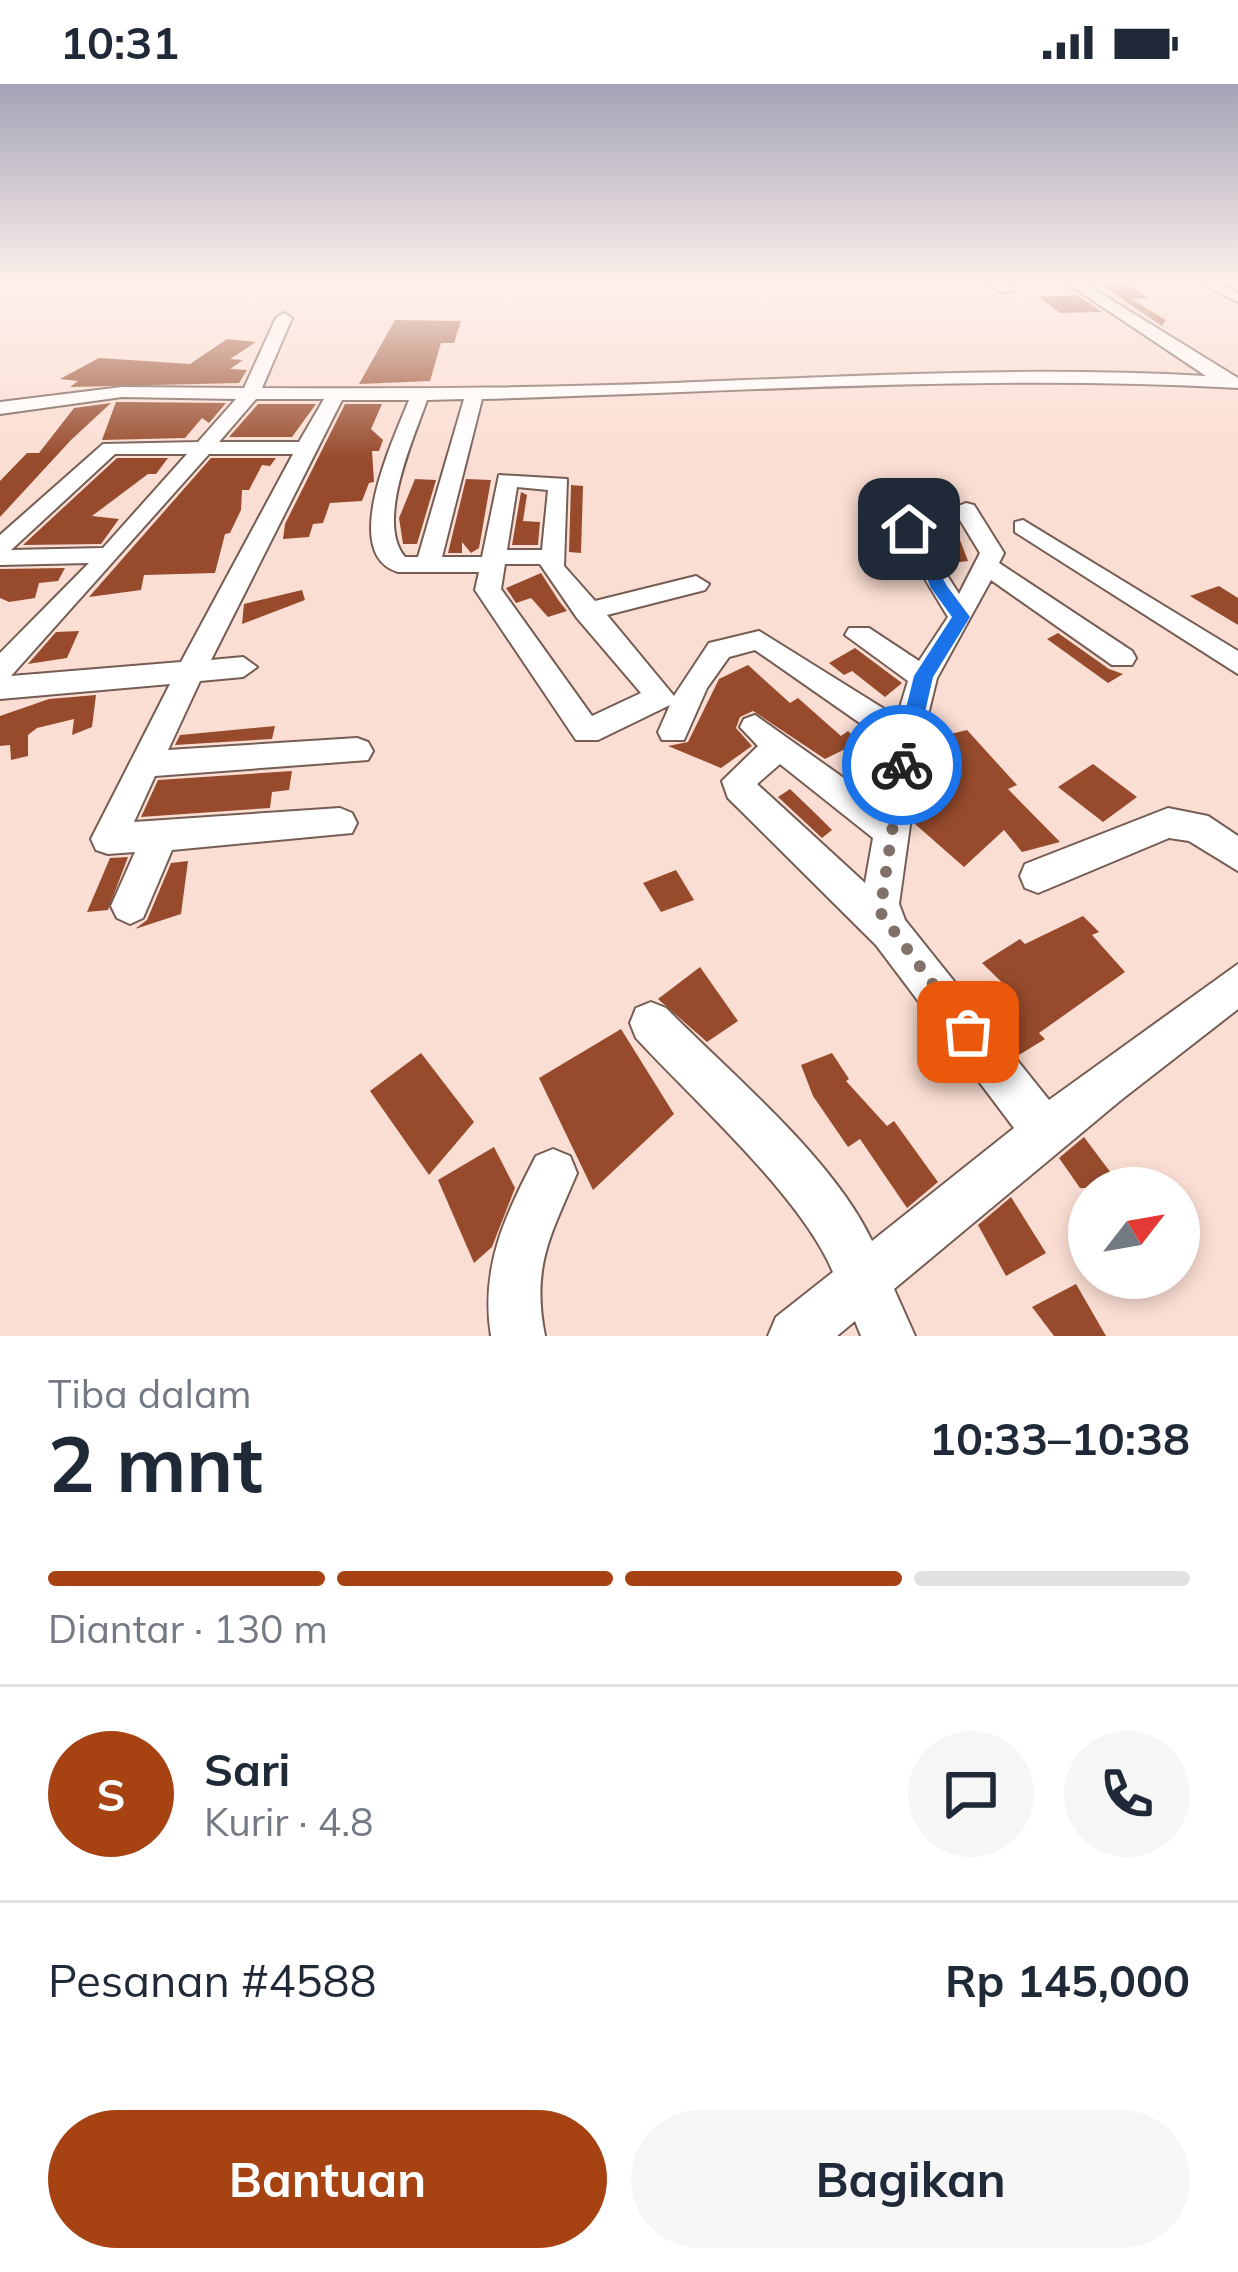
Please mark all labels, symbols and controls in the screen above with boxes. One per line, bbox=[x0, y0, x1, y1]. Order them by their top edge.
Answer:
text: 10:31 bbox=[60, 14, 179, 70]
pin bbox=[858, 478, 960, 580]
icon: home bbox=[876, 496, 942, 562]
courier bbox=[842, 705, 962, 825]
icon: bike bbox=[869, 732, 935, 798]
pin bbox=[917, 981, 1019, 1083]
icon: bag bbox=[935, 999, 1001, 1065]
north arrow bbox=[1068, 1167, 1200, 1299]
map controls bbox=[1068, 1167, 1200, 1299]
text: Tiba dalam bbox=[48, 1369, 252, 1418]
text: 10:33–10:38 bbox=[929, 1410, 1190, 1466]
text: 2 mnt bbox=[48, 1414, 263, 1512]
text: Diantar · 130 m bbox=[48, 1604, 328, 1653]
button: chat bbox=[908, 1731, 1034, 1857]
button: phone bbox=[1064, 1731, 1190, 1857]
text: Sari bbox=[204, 1741, 290, 1797]
text: S bbox=[96, 1766, 126, 1822]
text: Kurir · 4.8 bbox=[204, 1797, 374, 1846]
text: Pesanan #4588 bbox=[48, 1952, 377, 2008]
text: Rp 145,000 bbox=[945, 1952, 1190, 2008]
button: Bantuan bbox=[48, 2110, 607, 2248]
button: Bagikan bbox=[631, 2110, 1190, 2248]

